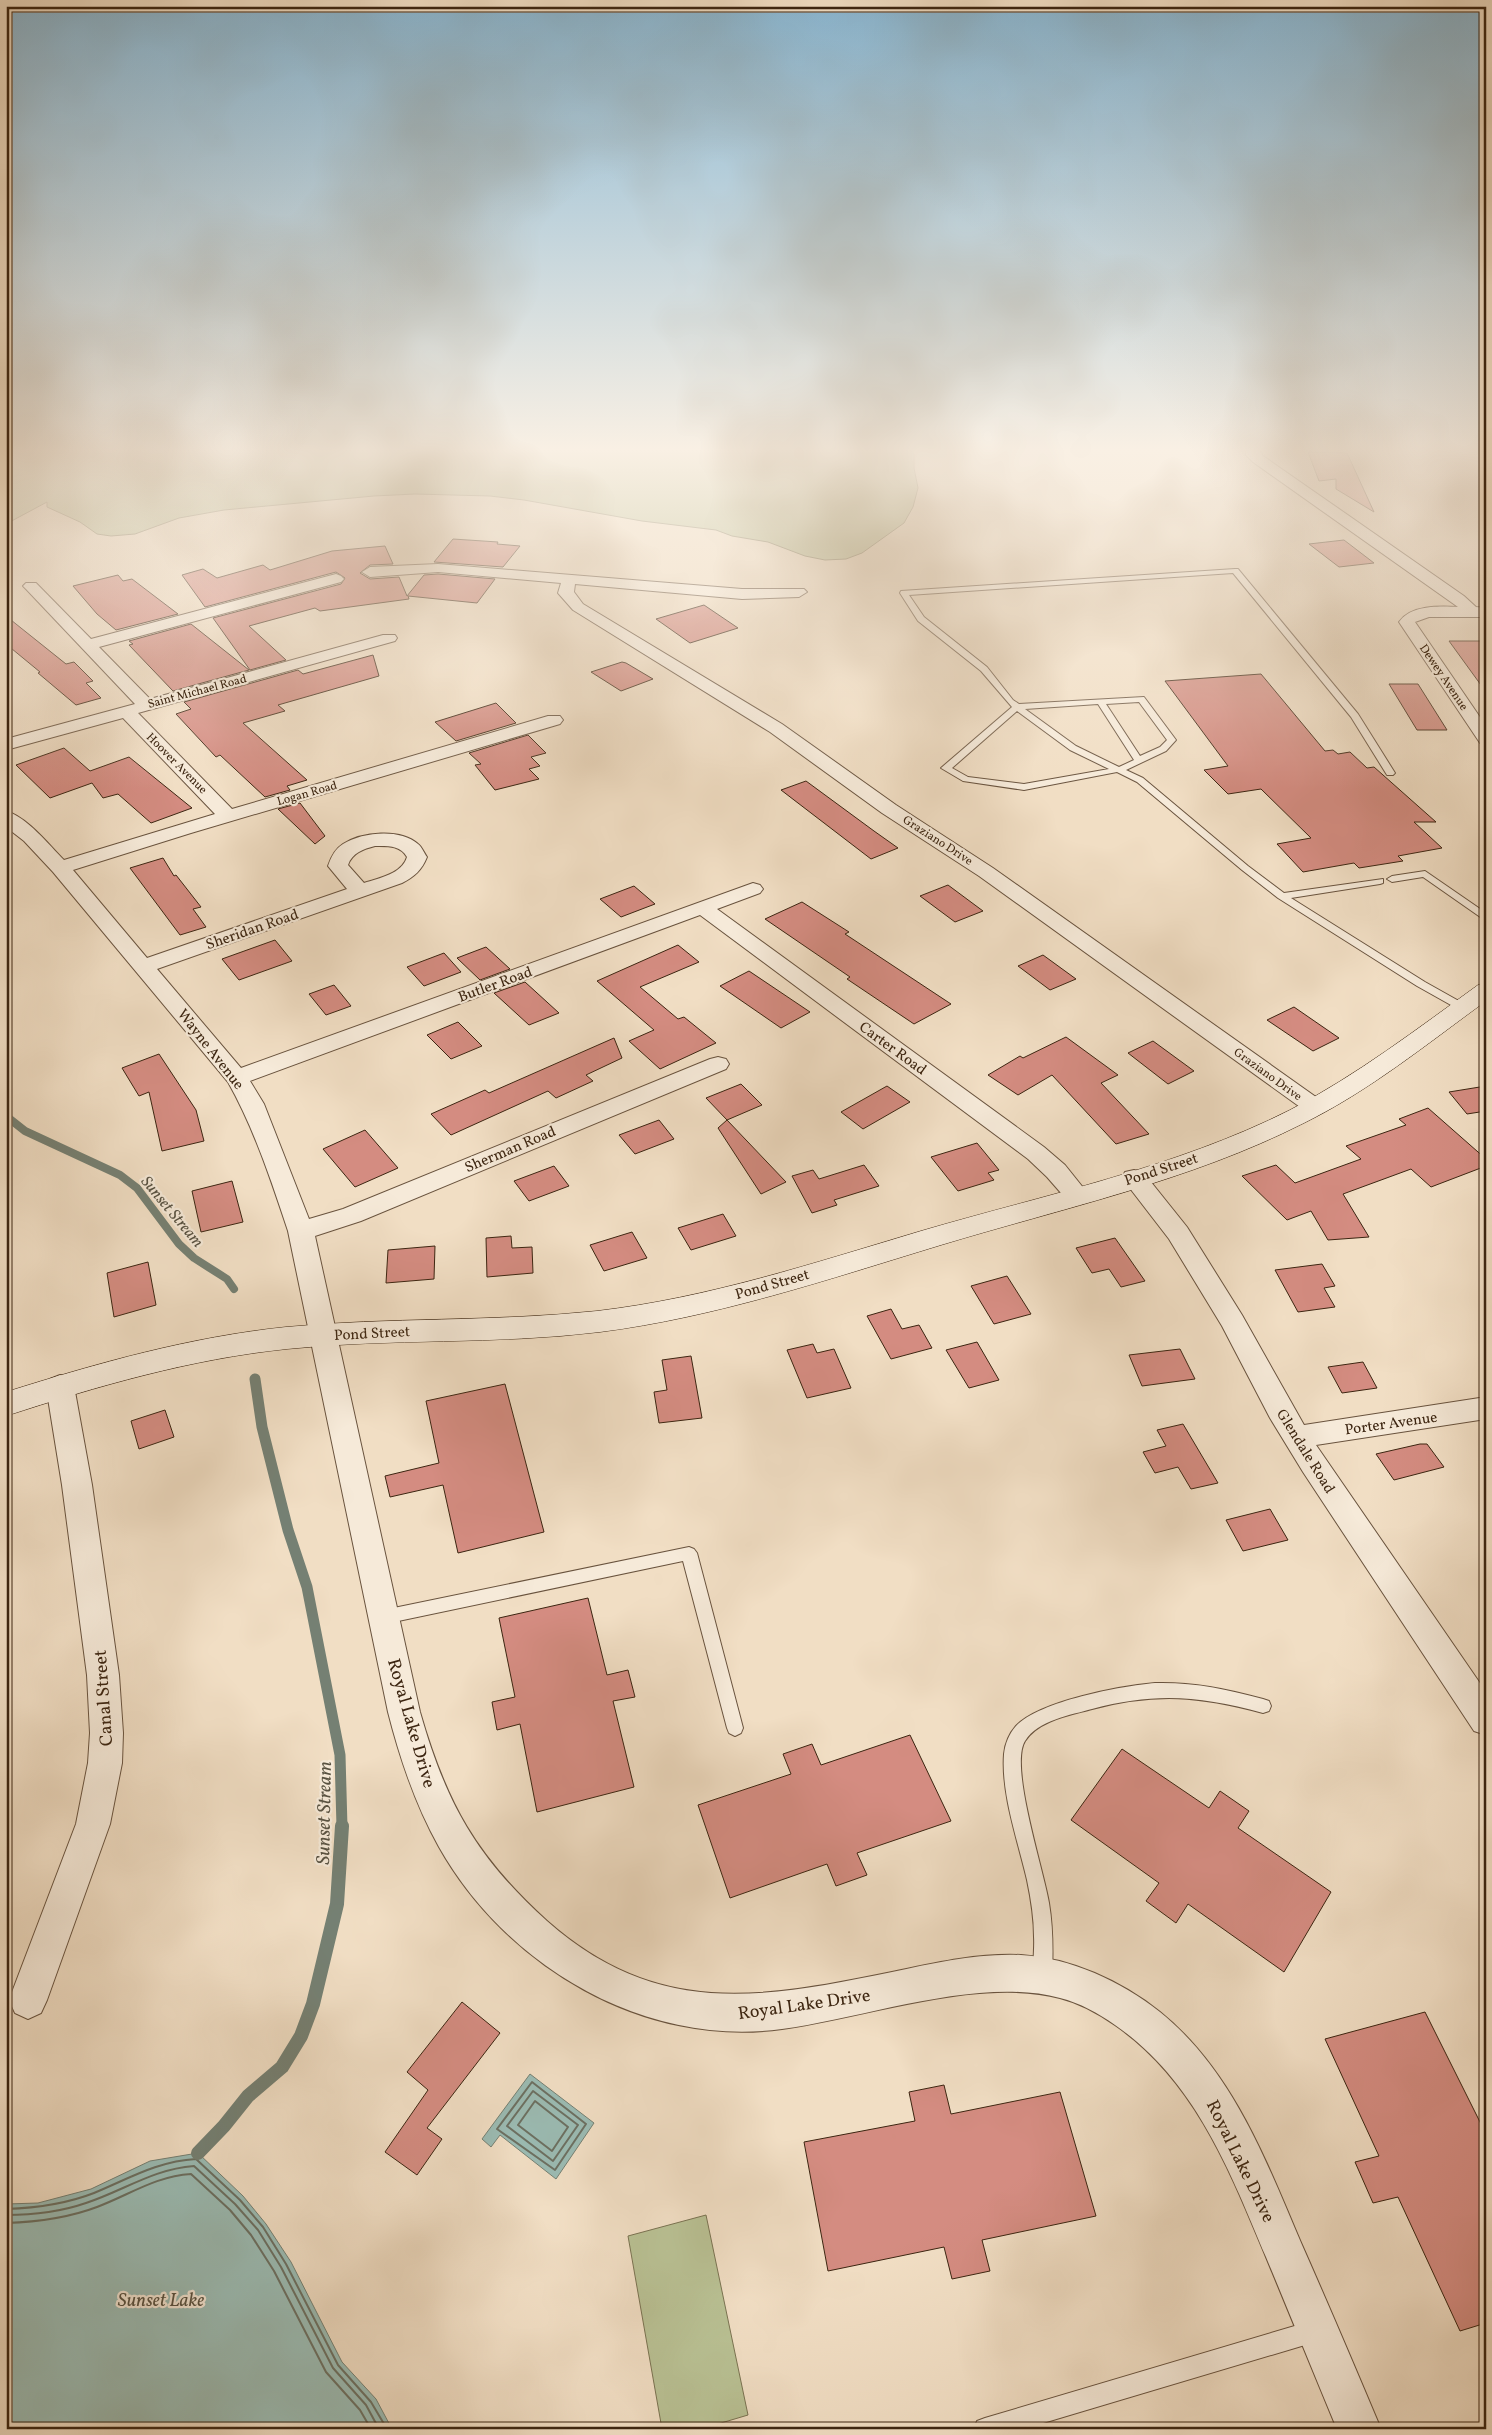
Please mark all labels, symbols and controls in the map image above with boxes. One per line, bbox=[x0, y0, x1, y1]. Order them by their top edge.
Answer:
street label: Dewey Avenue bbox=[1415, 641, 1471, 714]
street label: Saint Michael Road bbox=[146, 671, 249, 713]
street label: Hoover Avenue bbox=[142, 730, 211, 798]
street label: Logan Road bbox=[275, 778, 339, 810]
street label: Graziano Drive bbox=[899, 812, 976, 870]
street label: Sheridan Road bbox=[203, 905, 302, 956]
street label: Butler Road bbox=[455, 962, 536, 1009]
street label: Wayne Avenue bbox=[172, 1005, 248, 1095]
street label: Carter Road bbox=[854, 1018, 930, 1081]
street label: Graziano Drive bbox=[1230, 1045, 1305, 1105]
street label: Sherman Road bbox=[462, 1122, 559, 1179]
street label: Pond Street bbox=[1122, 1149, 1201, 1192]
water label: Sunset Stream bbox=[135, 1172, 208, 1253]
street label: Pond Street bbox=[733, 1265, 812, 1306]
street label: Pond Street bbox=[334, 1322, 411, 1347]
street label: Glendale Road bbox=[1270, 1406, 1339, 1498]
street label: Porter Avenue bbox=[1344, 1408, 1439, 1441]
street label: Canal Street bbox=[89, 1649, 120, 1747]
street label: Royal Lake Drive bbox=[380, 1656, 441, 1791]
water label: Sunset Stream bbox=[311, 1761, 339, 1865]
street label: Royal Lake Drive bbox=[736, 1984, 872, 2027]
street label: Royal Lake Drive bbox=[1199, 2096, 1280, 2227]
water label: Sunset Lake bbox=[118, 2288, 204, 2314]

